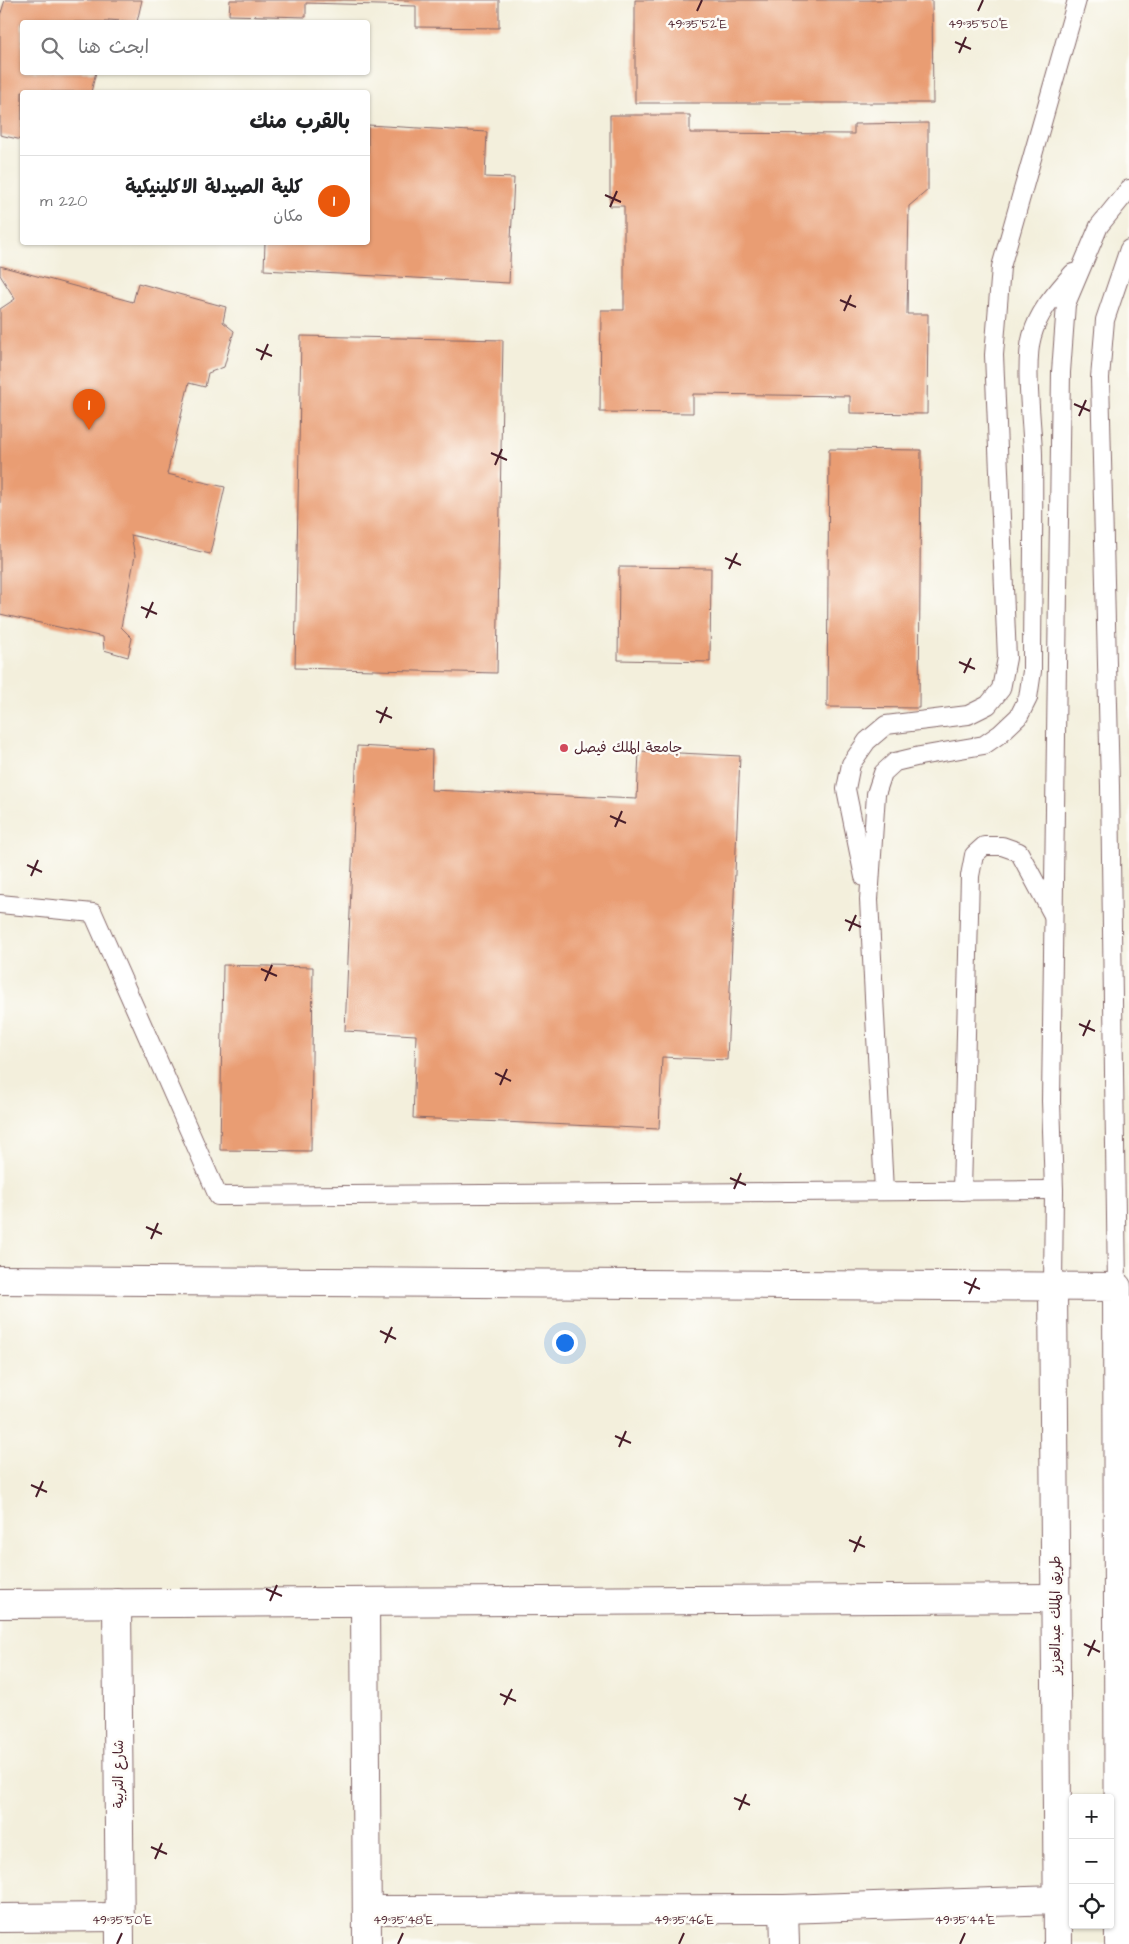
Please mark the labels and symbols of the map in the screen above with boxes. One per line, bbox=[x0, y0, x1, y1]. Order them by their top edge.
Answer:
text: 49°35'52"E bbox=[667, 16, 727, 33]
text: 49°35'50"E bbox=[948, 16, 1008, 33]
pin: 1 bbox=[73, 389, 105, 430]
place label: جامعة الملك فيصل bbox=[574, 738, 682, 758]
marker: جامعة الملك فيصل bbox=[558, 742, 570, 754]
your location bbox=[552, 1330, 578, 1356]
street label: طريق الملك عبدالعزيز bbox=[1046, 1556, 1066, 1675]
street label: شارع التربية bbox=[109, 1740, 129, 1808]
text: 49°35'50"E bbox=[92, 1912, 152, 1929]
text: 49°35'48"E bbox=[373, 1912, 433, 1929]
text: 49°35'46"E bbox=[654, 1912, 714, 1929]
text: 49°35'44"E bbox=[935, 1912, 995, 1929]

